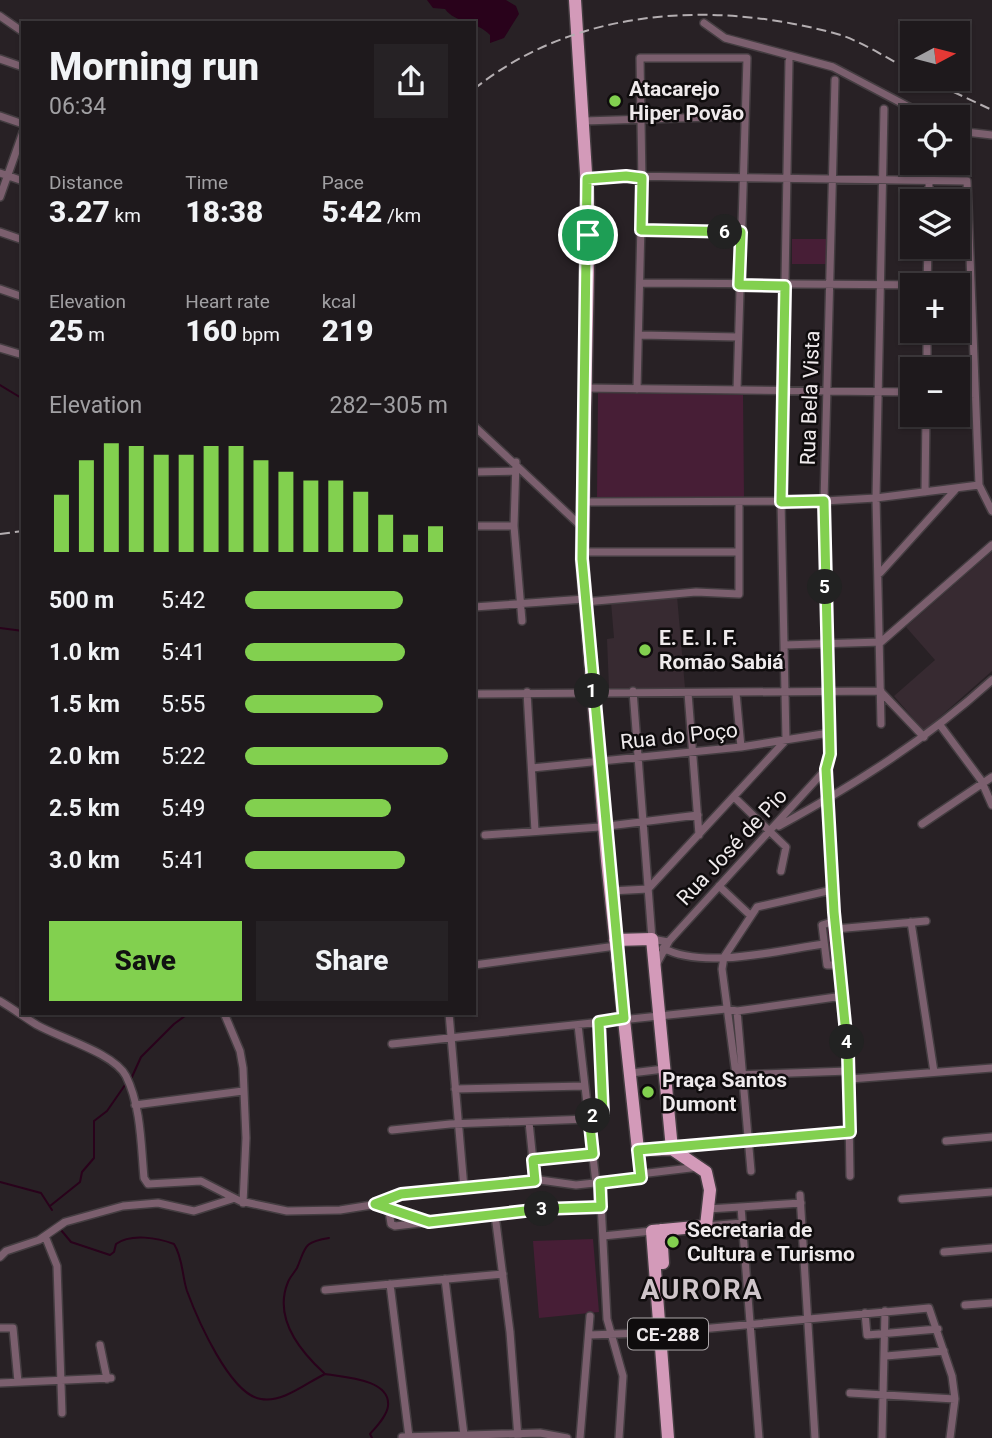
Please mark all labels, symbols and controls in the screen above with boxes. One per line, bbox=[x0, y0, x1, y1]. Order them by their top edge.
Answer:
north arrow bbox=[900, 21, 970, 91]
map controls bbox=[900, 21, 970, 427]
button: share bbox=[374, 44, 448, 118]
text: Morning run bbox=[49, 45, 259, 89]
place label: Atacarejo Hiper Povão bbox=[629, 77, 744, 125]
text: 06:34 bbox=[49, 93, 106, 120]
marker: Atacarejo Hiper Povão bbox=[607, 93, 623, 109]
button: locate bbox=[900, 105, 970, 175]
text: Distance bbox=[49, 171, 123, 194]
text: Time bbox=[185, 171, 228, 194]
text: Pace bbox=[322, 171, 364, 194]
button: layers bbox=[900, 189, 970, 259]
text: 3.27 bbox=[49, 194, 110, 229]
text: 18:38 bbox=[185, 194, 263, 229]
text: 5:42 bbox=[322, 194, 382, 229]
text: km bbox=[110, 204, 141, 227]
text: /km bbox=[382, 204, 421, 227]
pin bbox=[558, 205, 618, 265]
pin: 6 bbox=[708, 215, 742, 250]
icon: arrive bbox=[569, 216, 607, 254]
text: 6 bbox=[719, 220, 730, 243]
button: + bbox=[900, 273, 970, 343]
text: Elevation bbox=[49, 290, 126, 313]
text: Heart rate bbox=[185, 290, 270, 313]
text: kcal bbox=[322, 290, 356, 313]
text: 25 bbox=[49, 313, 84, 348]
text: 160 bbox=[185, 313, 237, 348]
text: 219 bbox=[322, 313, 374, 348]
text: m bbox=[84, 323, 105, 346]
text: bpm bbox=[237, 323, 280, 346]
street label: Rua Bela Vista bbox=[796, 330, 824, 466]
button: − bbox=[900, 357, 970, 427]
text: Elevation bbox=[49, 392, 142, 419]
text: 282–305 m bbox=[329, 392, 448, 419]
pin: 5 bbox=[808, 570, 842, 604]
text: 5 bbox=[819, 575, 830, 598]
text: 500 m bbox=[49, 587, 114, 614]
text: 5:42 bbox=[161, 587, 205, 614]
place label: E. E. I. F. Romão Sabiá bbox=[659, 626, 784, 674]
text: 1.0 km bbox=[49, 639, 120, 666]
text: 5:41 bbox=[161, 639, 205, 666]
marker: E. E. I. F. Romão Sabiá bbox=[637, 642, 653, 658]
pin: 1 bbox=[574, 674, 610, 708]
text: 1 bbox=[586, 679, 597, 702]
text: 1.5 km bbox=[49, 691, 120, 718]
text: 5:55 bbox=[161, 691, 205, 718]
street label: Rua do Poço bbox=[619, 718, 739, 754]
text: 2.0 km bbox=[49, 743, 120, 770]
text: 5:22 bbox=[161, 743, 205, 770]
street label: Rua José de Pio bbox=[672, 784, 792, 910]
text: 2.5 km bbox=[49, 795, 120, 822]
text: 5:49 bbox=[161, 795, 205, 822]
text: 3.0 km bbox=[49, 847, 120, 874]
text: 5:41 bbox=[161, 847, 205, 874]
button: Save bbox=[49, 921, 242, 1001]
button: Share bbox=[256, 921, 448, 1001]
pin: 4 bbox=[830, 1024, 864, 1060]
text: 4 bbox=[841, 1030, 852, 1053]
place label: Praça Santos Dumont bbox=[662, 1068, 787, 1116]
marker: Praça Santos Dumont bbox=[640, 1084, 656, 1100]
pin: 2 bbox=[576, 1098, 610, 1134]
text: 2 bbox=[587, 1104, 598, 1127]
pin: 3 bbox=[524, 1192, 560, 1226]
text: 3 bbox=[536, 1197, 547, 1220]
place label: Secretaria de Cultura e Turismo bbox=[687, 1218, 855, 1266]
marker: Secretaria de Cultura e Turismo bbox=[665, 1234, 681, 1250]
district label: AURORA bbox=[640, 1273, 764, 1306]
road number: CE-288 bbox=[628, 1318, 708, 1350]

